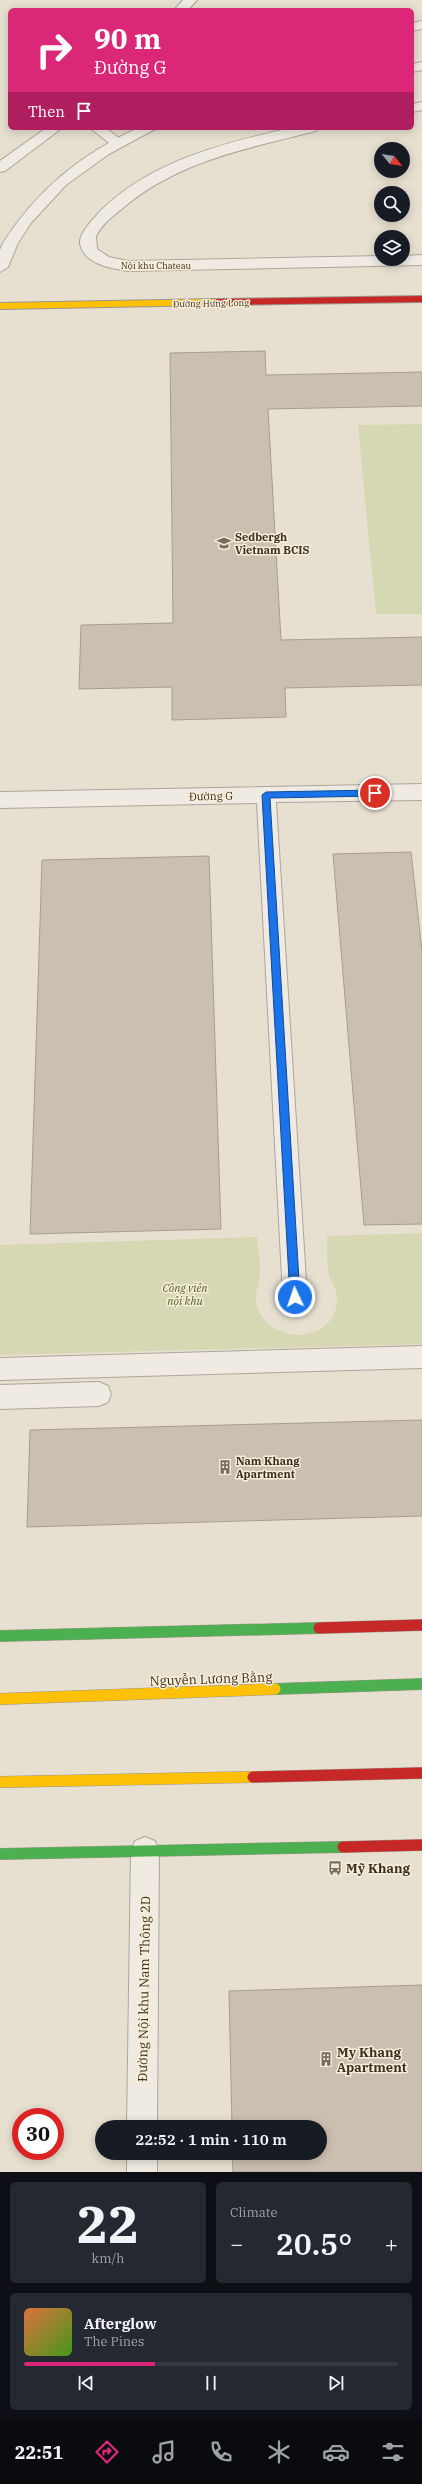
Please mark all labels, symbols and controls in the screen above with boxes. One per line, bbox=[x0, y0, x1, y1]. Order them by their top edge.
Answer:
text: 90 m bbox=[94, 20, 161, 57]
icon: right bbox=[28, 24, 80, 76]
text: Đường G bbox=[94, 56, 166, 79]
icon: arrive bbox=[73, 100, 95, 122]
text: Then bbox=[28, 102, 65, 121]
north arrow bbox=[374, 142, 410, 178]
map controls bbox=[374, 142, 410, 266]
button: search bbox=[374, 186, 410, 222]
button: layers bbox=[374, 230, 410, 266]
street label: Nội khu Chateau bbox=[121, 260, 192, 271]
street label: Đường Hưng Long bbox=[173, 297, 249, 309]
place label: Sedbergh Vietnam BCIS bbox=[235, 530, 310, 557]
school or university icon: Sedbergh Vietnam BCIS bbox=[216, 535, 232, 551]
pin bbox=[358, 776, 392, 810]
icon: arrive bbox=[364, 782, 386, 804]
street label: Đường G bbox=[189, 789, 233, 803]
position arrow bbox=[274, 1276, 316, 1318]
park label: Công viên nội khu bbox=[162, 1281, 208, 1308]
place label: Nam Khang Apartment bbox=[236, 1454, 300, 1481]
building icon: Nam Khang Apartment bbox=[217, 1459, 233, 1475]
street label: Nguyễn Lương Bằng bbox=[149, 1668, 273, 1690]
bus stop icon: Mỹ Khang bbox=[327, 1860, 343, 1876]
place label: Mỹ Khang bbox=[346, 1860, 411, 1877]
street label: Đường Nội khu Nam Thông 2D bbox=[134, 1896, 154, 2082]
place label: My Khang Apartment bbox=[337, 2044, 407, 2076]
building icon: My Khang Apartment bbox=[318, 2051, 334, 2067]
speed limit sign: 30 bbox=[12, 2108, 64, 2160]
text: 22:52 · 1 min · 110 m bbox=[135, 2130, 287, 2149]
text: 22 bbox=[77, 2190, 139, 2257]
text: Climate bbox=[230, 2204, 277, 2221]
text: 20.5° bbox=[276, 2224, 352, 2263]
text: − bbox=[230, 2229, 243, 2258]
text: + bbox=[385, 2229, 398, 2258]
text: km/h bbox=[92, 2250, 124, 2267]
text: Afterglow bbox=[84, 2314, 157, 2333]
text: The Pines bbox=[84, 2333, 144, 2350]
icon: previous bbox=[75, 2372, 97, 2394]
icon: pause bbox=[200, 2372, 222, 2394]
icon: next bbox=[325, 2372, 347, 2394]
icon: directions bbox=[93, 2438, 121, 2466]
icon: music bbox=[150, 2438, 178, 2466]
icon: phone bbox=[207, 2438, 235, 2466]
icon: climate bbox=[265, 2438, 293, 2466]
icon: car bbox=[322, 2438, 350, 2466]
icon: filters bbox=[379, 2438, 407, 2466]
text: 22:51 bbox=[15, 2441, 63, 2464]

